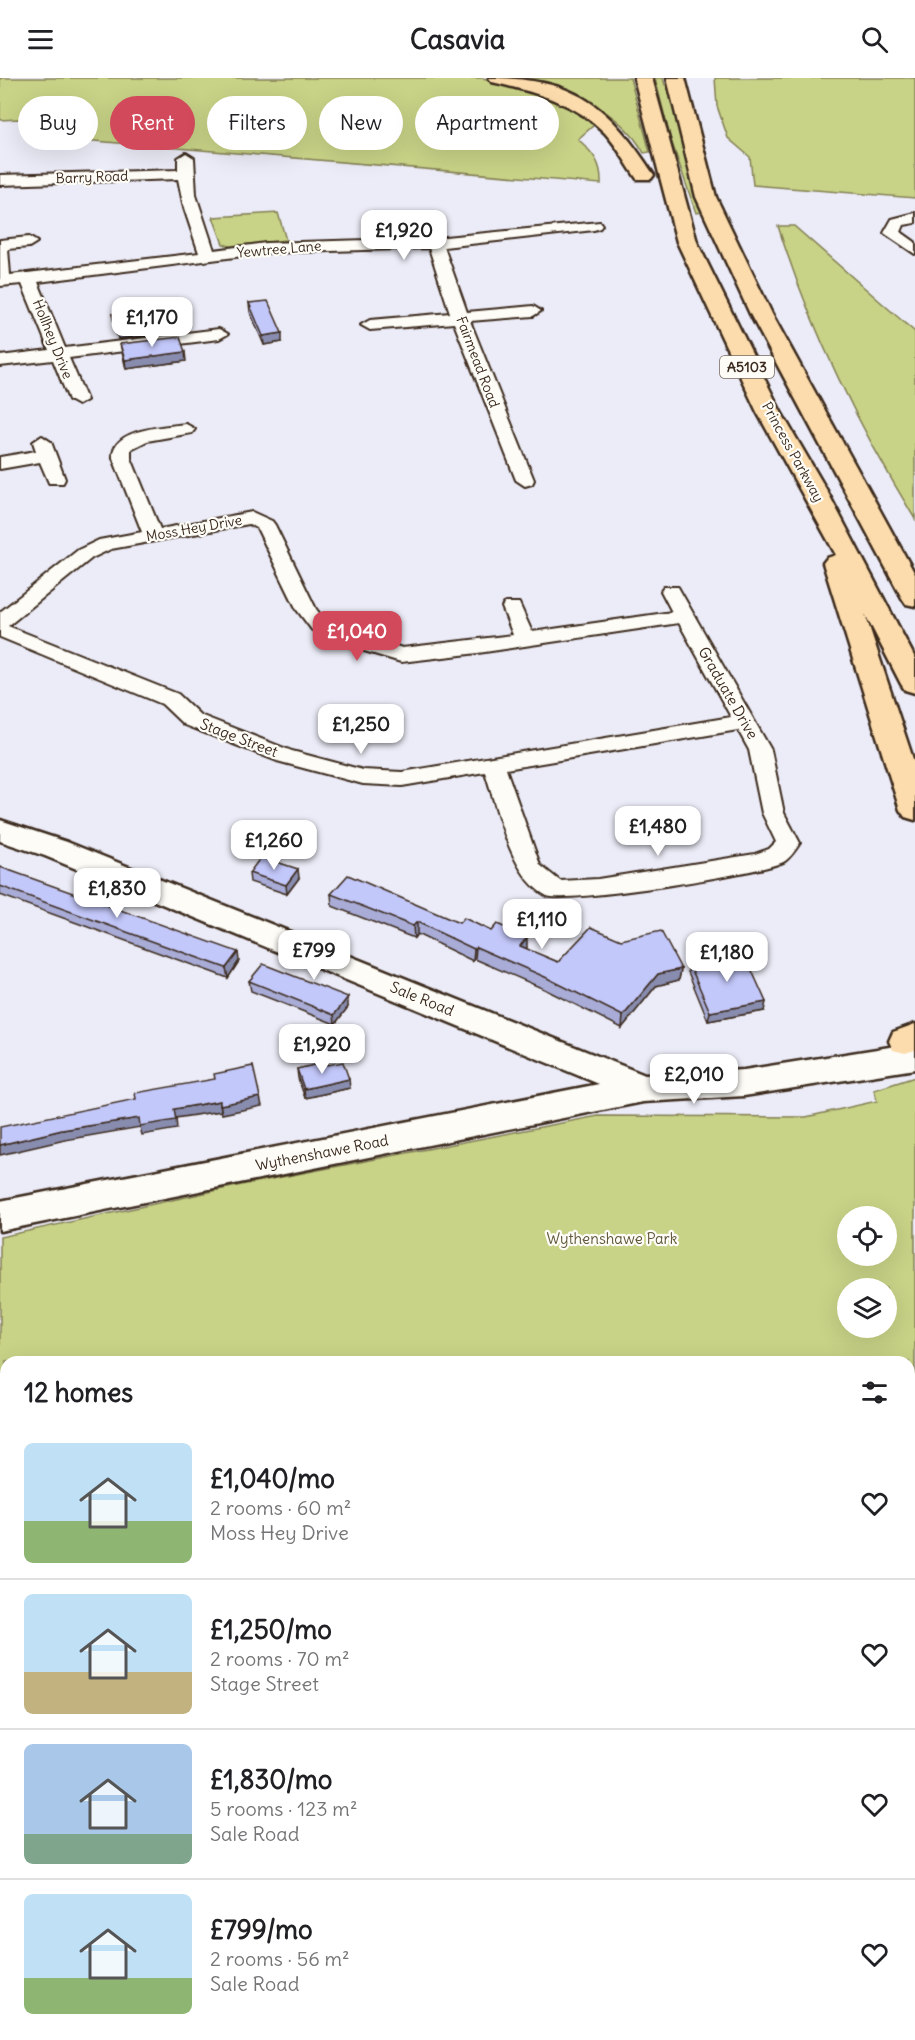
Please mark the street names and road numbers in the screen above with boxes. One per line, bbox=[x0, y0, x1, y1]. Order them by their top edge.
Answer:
street label: Barry Road bbox=[55, 167, 129, 187]
street label: Yewtree Lane bbox=[236, 236, 322, 262]
street label: Hollhey Drive bbox=[29, 297, 77, 381]
street label: Fairmead Road bbox=[452, 314, 504, 410]
road number: A5103 bbox=[720, 356, 774, 378]
street label: Princess Parkway bbox=[758, 399, 828, 505]
street label: Moss Hey Drive bbox=[145, 511, 243, 545]
street label: Graduate Drive bbox=[694, 643, 763, 742]
street label: Stage Street bbox=[198, 714, 281, 761]
street label: Sale Road bbox=[388, 977, 457, 1020]
street label: Wythenshawe Road bbox=[254, 1130, 390, 1175]

